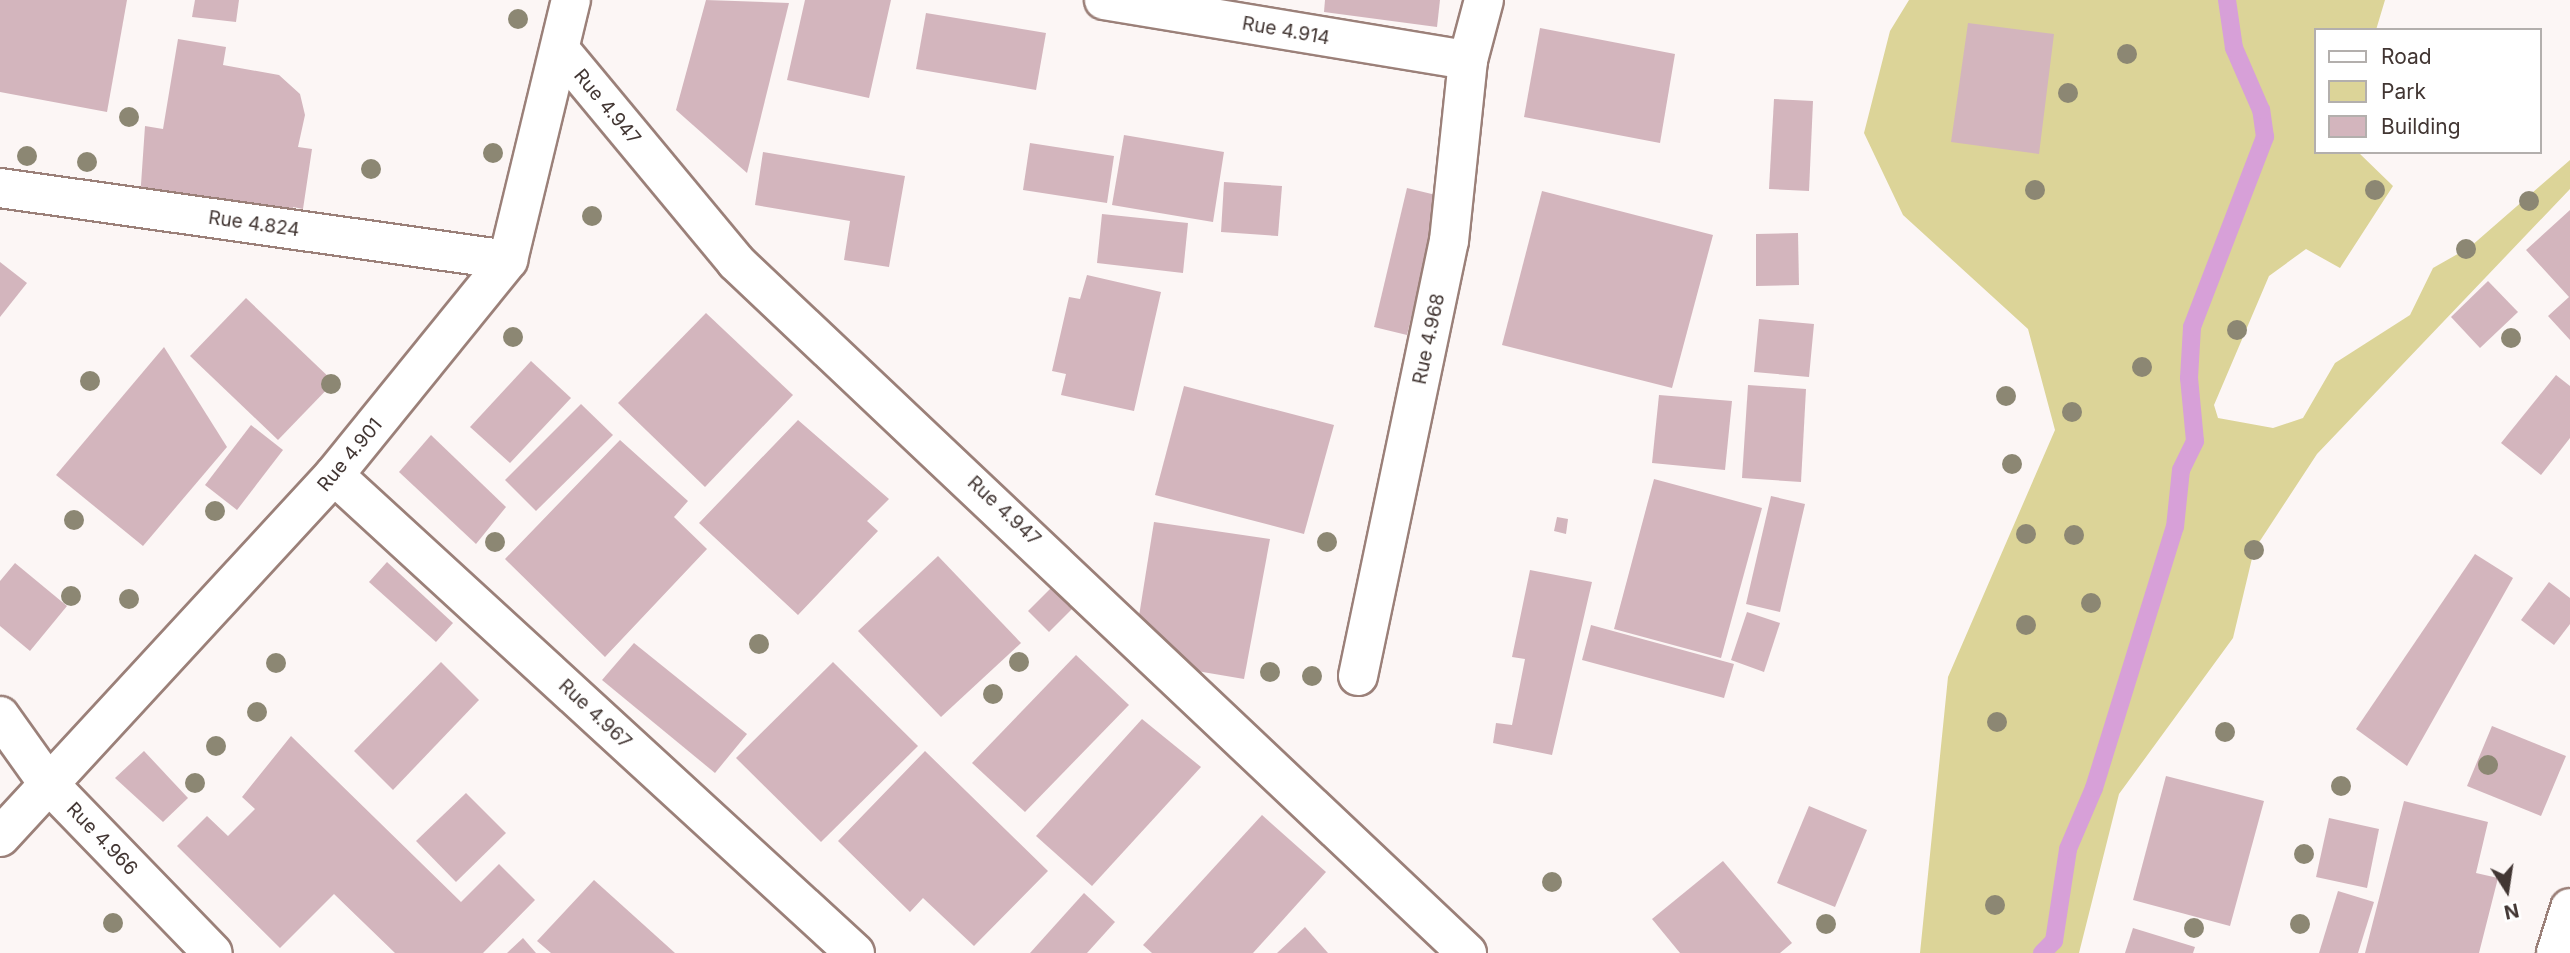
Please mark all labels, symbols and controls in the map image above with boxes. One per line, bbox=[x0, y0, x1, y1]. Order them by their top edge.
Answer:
street label: Rue 4.914 bbox=[1240, 12, 1332, 50]
legend bbox=[2314, 28, 2542, 154]
text: Road bbox=[2381, 44, 2432, 69]
street label: Rue 4.947 bbox=[569, 65, 645, 149]
text: Park bbox=[2381, 79, 2426, 104]
text: Building bbox=[2381, 114, 2461, 139]
street label: Rue 4.824 bbox=[207, 206, 301, 242]
street label: Rue 4.968 bbox=[1408, 292, 1450, 386]
street label: Rue 4.901 bbox=[313, 414, 387, 496]
street label: Rue 4.947 bbox=[963, 471, 1045, 551]
street label: Rue 4.967 bbox=[554, 675, 636, 753]
street label: Rue 4.966 bbox=[62, 798, 142, 880]
north arrow bbox=[2472, 855, 2542, 925]
text: N bbox=[2502, 898, 2521, 924]

